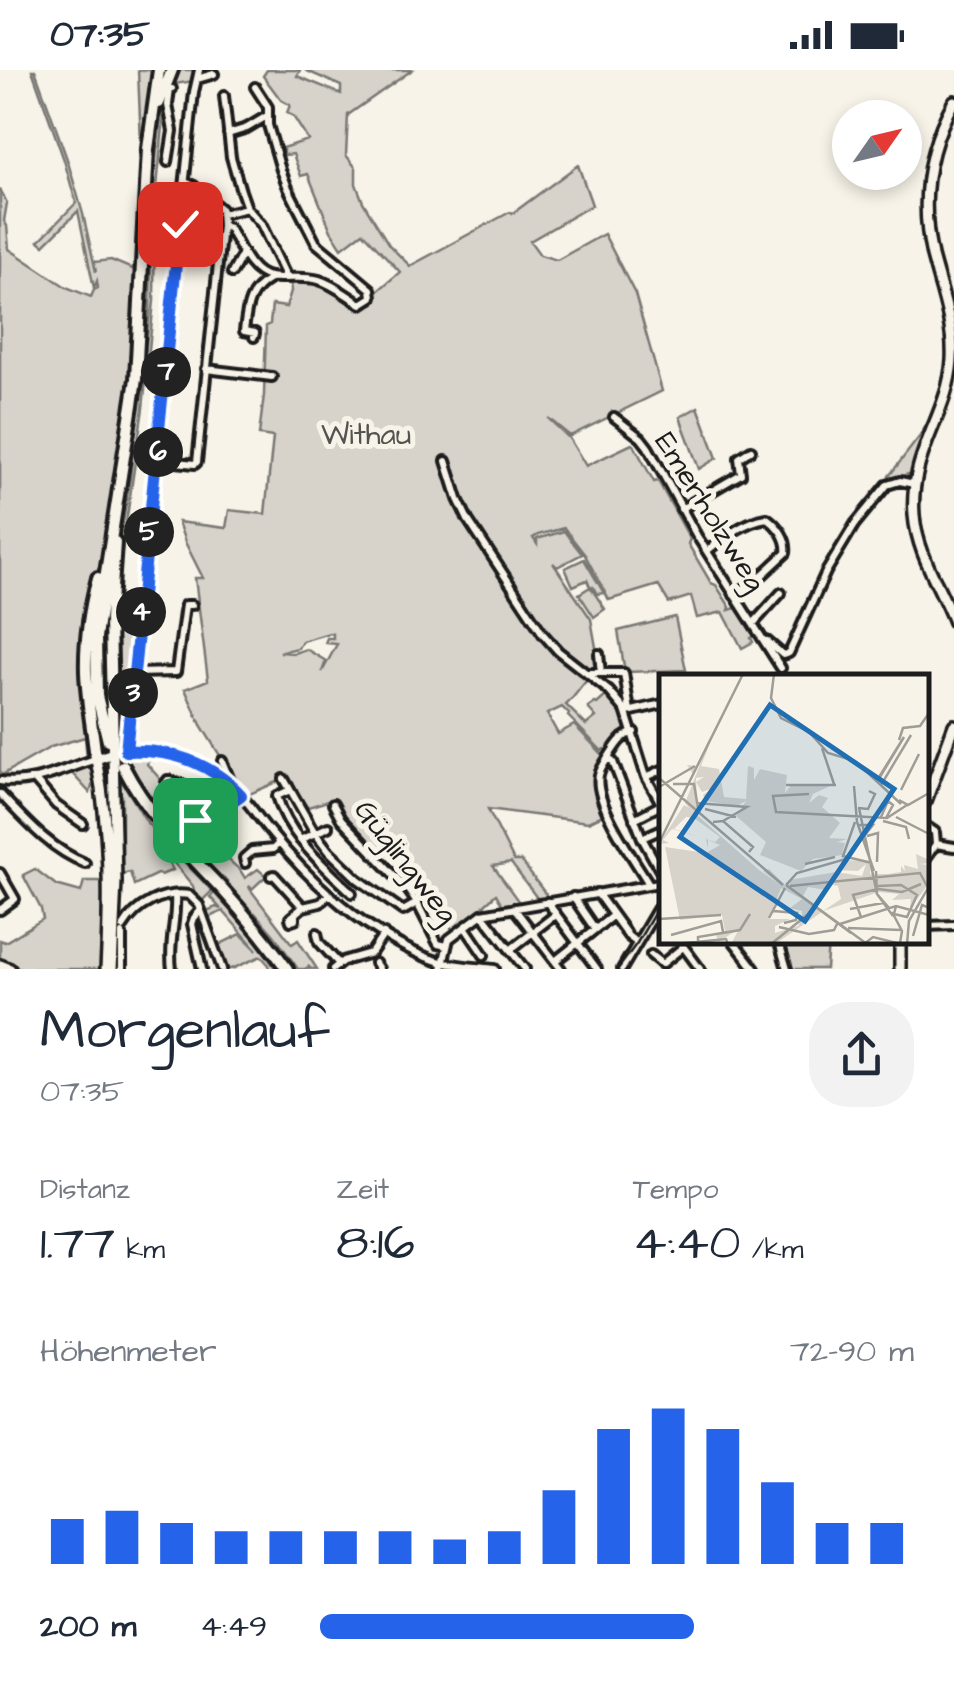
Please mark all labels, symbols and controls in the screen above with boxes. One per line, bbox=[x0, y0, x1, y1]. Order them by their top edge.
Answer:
text: 07:35 bbox=[50, 9, 150, 61]
north arrow bbox=[832, 100, 922, 190]
map controls bbox=[832, 100, 922, 190]
pin bbox=[138, 182, 223, 267]
icon: check bbox=[153, 197, 208, 252]
pin: 7 bbox=[141, 347, 191, 397]
text: 7 bbox=[157, 352, 175, 391]
park label: Withau bbox=[321, 414, 411, 456]
street label: Emerholzweg bbox=[643, 424, 776, 600]
pin: 6 bbox=[133, 427, 183, 477]
text: 6 bbox=[149, 432, 167, 471]
pin: 5 bbox=[124, 507, 174, 557]
text: 5 bbox=[139, 512, 159, 551]
pin: 4 bbox=[116, 587, 166, 637]
text: 4 bbox=[131, 592, 151, 631]
pin: 3 bbox=[108, 668, 158, 718]
text: 3 bbox=[126, 673, 140, 712]
inset map bbox=[659, 674, 929, 944]
pin bbox=[153, 778, 238, 863]
street label: Güglingweg bbox=[343, 791, 468, 934]
icon: arrive bbox=[168, 793, 223, 848]
text: Morgenlauf bbox=[40, 993, 330, 1069]
button: share bbox=[809, 1002, 914, 1107]
text: 07:35 bbox=[40, 1069, 124, 1114]
text: Distanz bbox=[40, 1170, 130, 1209]
text: Zeit bbox=[336, 1170, 389, 1209]
text: Tempo bbox=[633, 1170, 718, 1209]
text: 1.77 bbox=[40, 1209, 115, 1278]
text: 8:16 bbox=[336, 1209, 415, 1278]
text: 4:40 bbox=[633, 1209, 741, 1278]
text: km bbox=[115, 1230, 165, 1269]
text: /km bbox=[741, 1230, 804, 1269]
text: Höhenmeter bbox=[40, 1329, 217, 1374]
text: 72–90 m bbox=[790, 1329, 914, 1374]
text: 200 m bbox=[40, 1604, 136, 1649]
text: 4:49 bbox=[200, 1604, 267, 1649]

